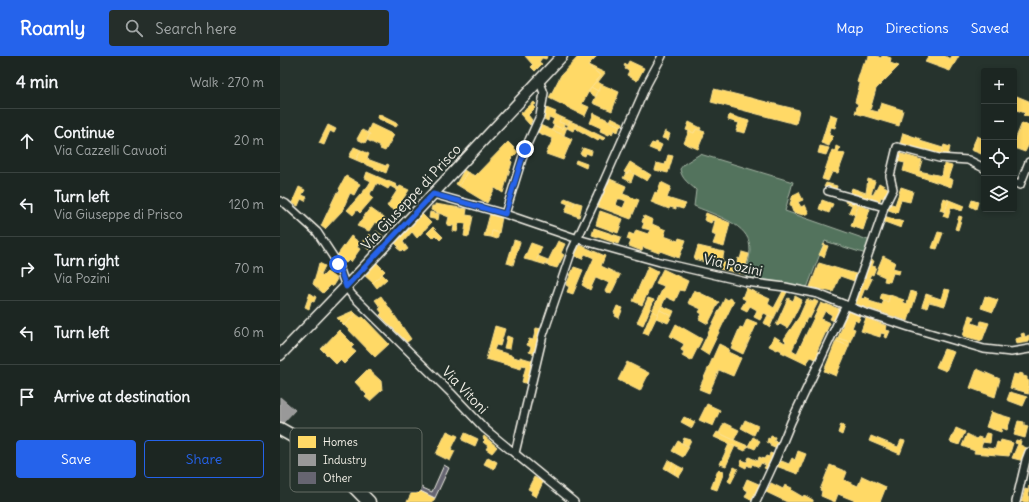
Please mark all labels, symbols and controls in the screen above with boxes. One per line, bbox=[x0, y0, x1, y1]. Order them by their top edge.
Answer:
search box bbox=[109, 10, 389, 46]
text: Roamly bbox=[20, 16, 85, 40]
icon: search bbox=[123, 17, 145, 39]
text: Search here bbox=[155, 19, 237, 38]
text: Map bbox=[836, 19, 863, 37]
text: Directions bbox=[885, 19, 949, 37]
text: Saved bbox=[971, 19, 1009, 37]
map controls bbox=[981, 68, 1017, 212]
button: + bbox=[981, 68, 1017, 104]
text: 4 min bbox=[16, 71, 58, 93]
text: Walk · 270 m bbox=[190, 74, 264, 91]
button: − bbox=[981, 104, 1017, 140]
text: Continue bbox=[54, 123, 115, 142]
icon: ahead bbox=[16, 130, 38, 152]
text: 20 m bbox=[234, 132, 264, 149]
street label: Via Giuseppe di Prisco bbox=[357, 140, 465, 254]
route end bbox=[516, 140, 534, 158]
button: locate bbox=[981, 140, 1017, 176]
text: Via Cazzelli Cavuoti bbox=[54, 142, 167, 159]
button: layers bbox=[981, 176, 1017, 212]
text: Turn left bbox=[54, 187, 109, 206]
icon: left bbox=[16, 194, 38, 216]
text: 120 m bbox=[229, 196, 264, 213]
text: Via Giuseppe di Prisco bbox=[54, 206, 183, 223]
street label: Via Pozini bbox=[702, 250, 764, 280]
text: Turn right bbox=[54, 251, 119, 270]
route start bbox=[329, 255, 347, 273]
icon: right bbox=[16, 258, 38, 280]
text: 70 m bbox=[235, 260, 264, 277]
text: Via Pozini bbox=[54, 270, 110, 287]
icon: left bbox=[16, 322, 38, 344]
text: Turn left bbox=[54, 323, 109, 342]
text: 60 m bbox=[233, 324, 264, 341]
street label: Via Vitoni bbox=[438, 363, 492, 417]
icon: arrive bbox=[16, 386, 38, 408]
text: Arrive at destination bbox=[54, 387, 190, 406]
legend bbox=[290, 428, 422, 492]
text: Homes bbox=[323, 435, 358, 449]
button: Save bbox=[16, 440, 136, 478]
button: Share bbox=[144, 440, 264, 478]
text: Industry bbox=[323, 453, 366, 467]
text: Other bbox=[323, 471, 352, 485]

